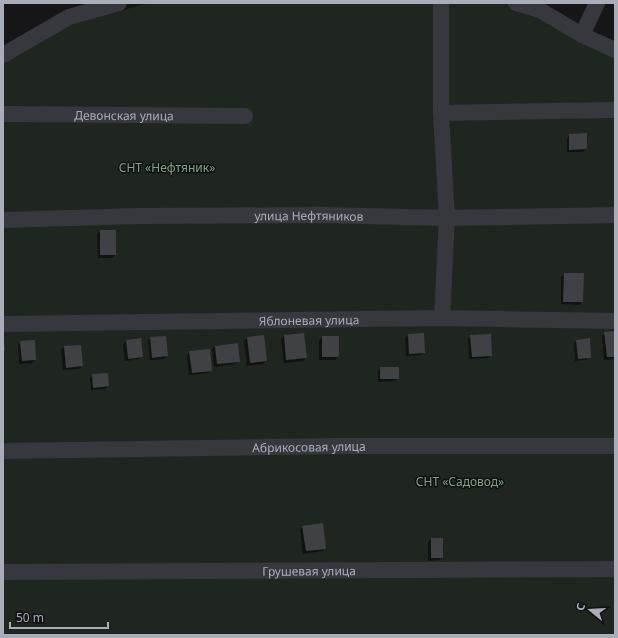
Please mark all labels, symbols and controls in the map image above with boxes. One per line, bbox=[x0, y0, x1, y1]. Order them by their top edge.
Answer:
street label: Девонская улица bbox=[74, 106, 174, 124]
park label: СНТ «Нефтяник» bbox=[119, 159, 215, 176]
street label: улица Нефтяников bbox=[254, 206, 364, 224]
street label: Яблоневая улица bbox=[259, 311, 359, 329]
street label: Абрикосовая улица bbox=[252, 437, 366, 456]
park label: СНТ «Садовод» bbox=[416, 473, 504, 490]
street label: Грушевая улица bbox=[262, 562, 356, 579]
north arrow bbox=[570, 590, 610, 630]
text: С bbox=[572, 601, 588, 612]
scale bar bbox=[10, 604, 108, 630]
text: 50 m bbox=[16, 609, 44, 626]

